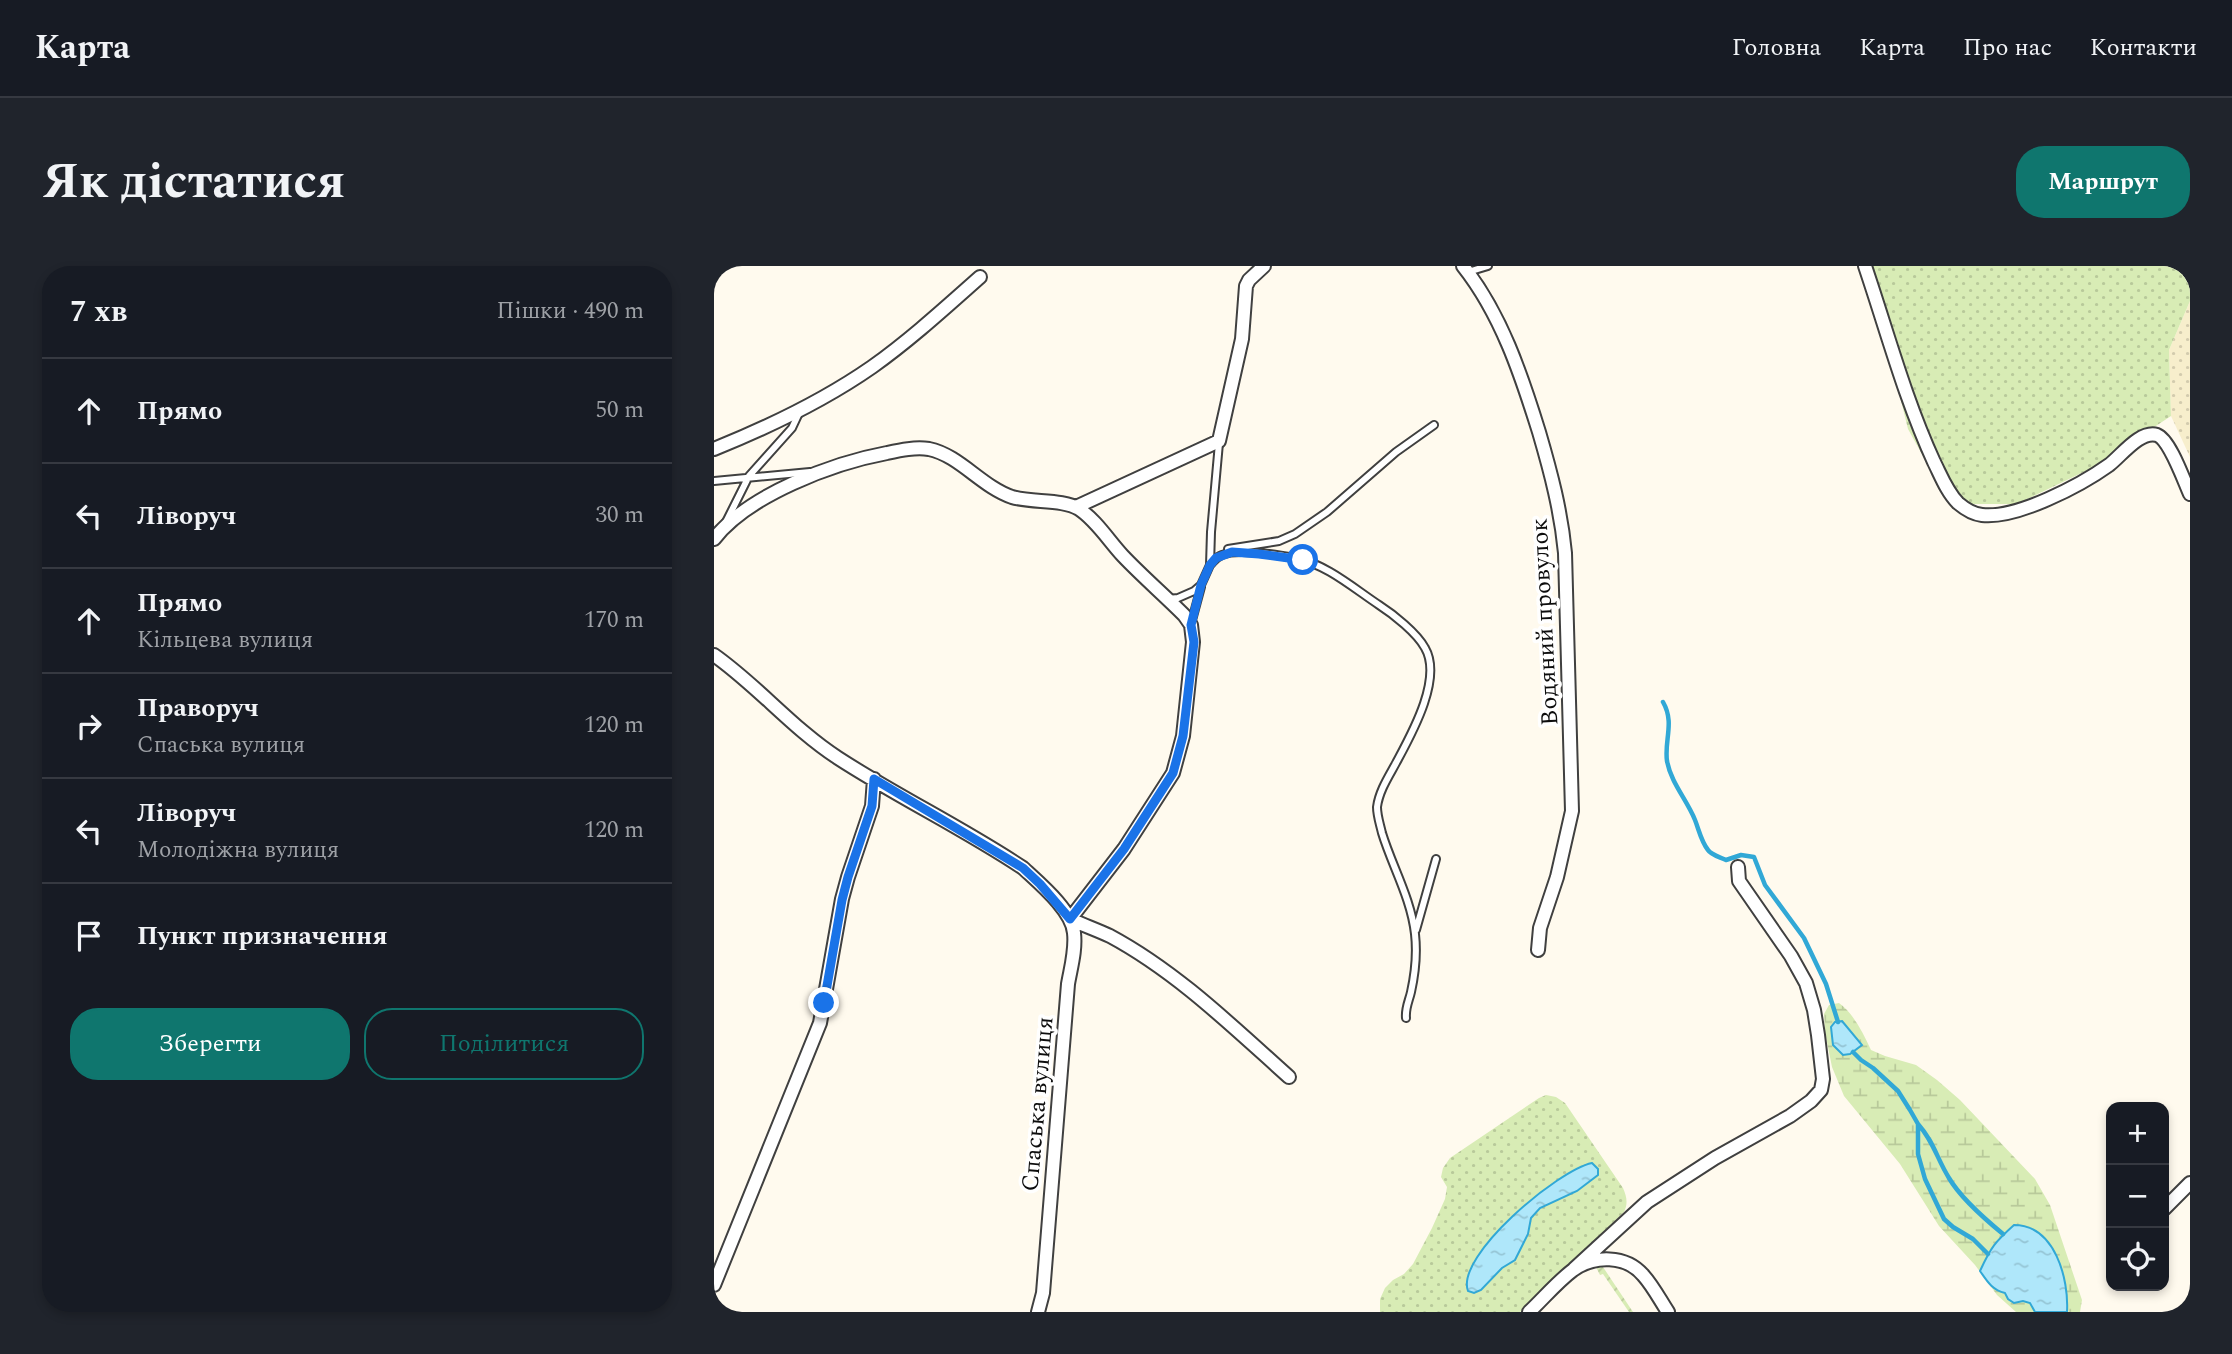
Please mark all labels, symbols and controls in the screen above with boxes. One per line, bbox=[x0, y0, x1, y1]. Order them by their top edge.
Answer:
text: Карта bbox=[35, 23, 130, 73]
text: Головна bbox=[1732, 30, 1821, 66]
text: Карта bbox=[1859, 30, 1925, 66]
text: Про нас bbox=[1963, 30, 2052, 66]
text: Контакти bbox=[2090, 30, 2197, 66]
text: Як дістатися bbox=[42, 145, 345, 220]
button: Маршрут bbox=[2016, 146, 2190, 218]
text: 7 хв bbox=[70, 289, 127, 335]
text: Пішки · 490 m bbox=[496, 294, 644, 329]
text: Прямо bbox=[137, 391, 222, 431]
icon: ahead bbox=[70, 392, 108, 430]
text: 50 m bbox=[595, 393, 644, 428]
text: Ліворуч bbox=[137, 496, 236, 536]
icon: left bbox=[70, 497, 108, 535]
text: 30 m bbox=[595, 498, 644, 533]
street label: Водяний провулок bbox=[1522, 517, 1568, 727]
route start bbox=[1287, 544, 1318, 575]
text: Прямо bbox=[137, 583, 222, 623]
icon: ahead bbox=[70, 602, 108, 640]
text: 170 m bbox=[584, 603, 644, 638]
text: Кільцева вулиця bbox=[137, 623, 313, 658]
text: Праворуч bbox=[137, 688, 259, 728]
icon: right bbox=[70, 707, 108, 745]
text: 120 m bbox=[584, 708, 644, 743]
text: Спаська вулиця bbox=[137, 728, 305, 763]
text: Ліворуч bbox=[137, 793, 236, 833]
icon: left bbox=[70, 812, 108, 850]
text: 120 m bbox=[584, 813, 644, 848]
text: Молодіжна вулиця bbox=[137, 833, 339, 868]
text: Пункт призначення bbox=[137, 916, 388, 956]
icon: arrive bbox=[70, 917, 108, 955]
route end bbox=[808, 987, 839, 1018]
button: Зберегти bbox=[70, 1008, 350, 1080]
button: Поділитися bbox=[364, 1008, 644, 1080]
street label: Спаська вулиця bbox=[1012, 1015, 1064, 1193]
map controls bbox=[2106, 1102, 2169, 1291]
button: + bbox=[2106, 1102, 2169, 1165]
button: − bbox=[2106, 1165, 2169, 1228]
button: locate bbox=[2106, 1228, 2169, 1291]

